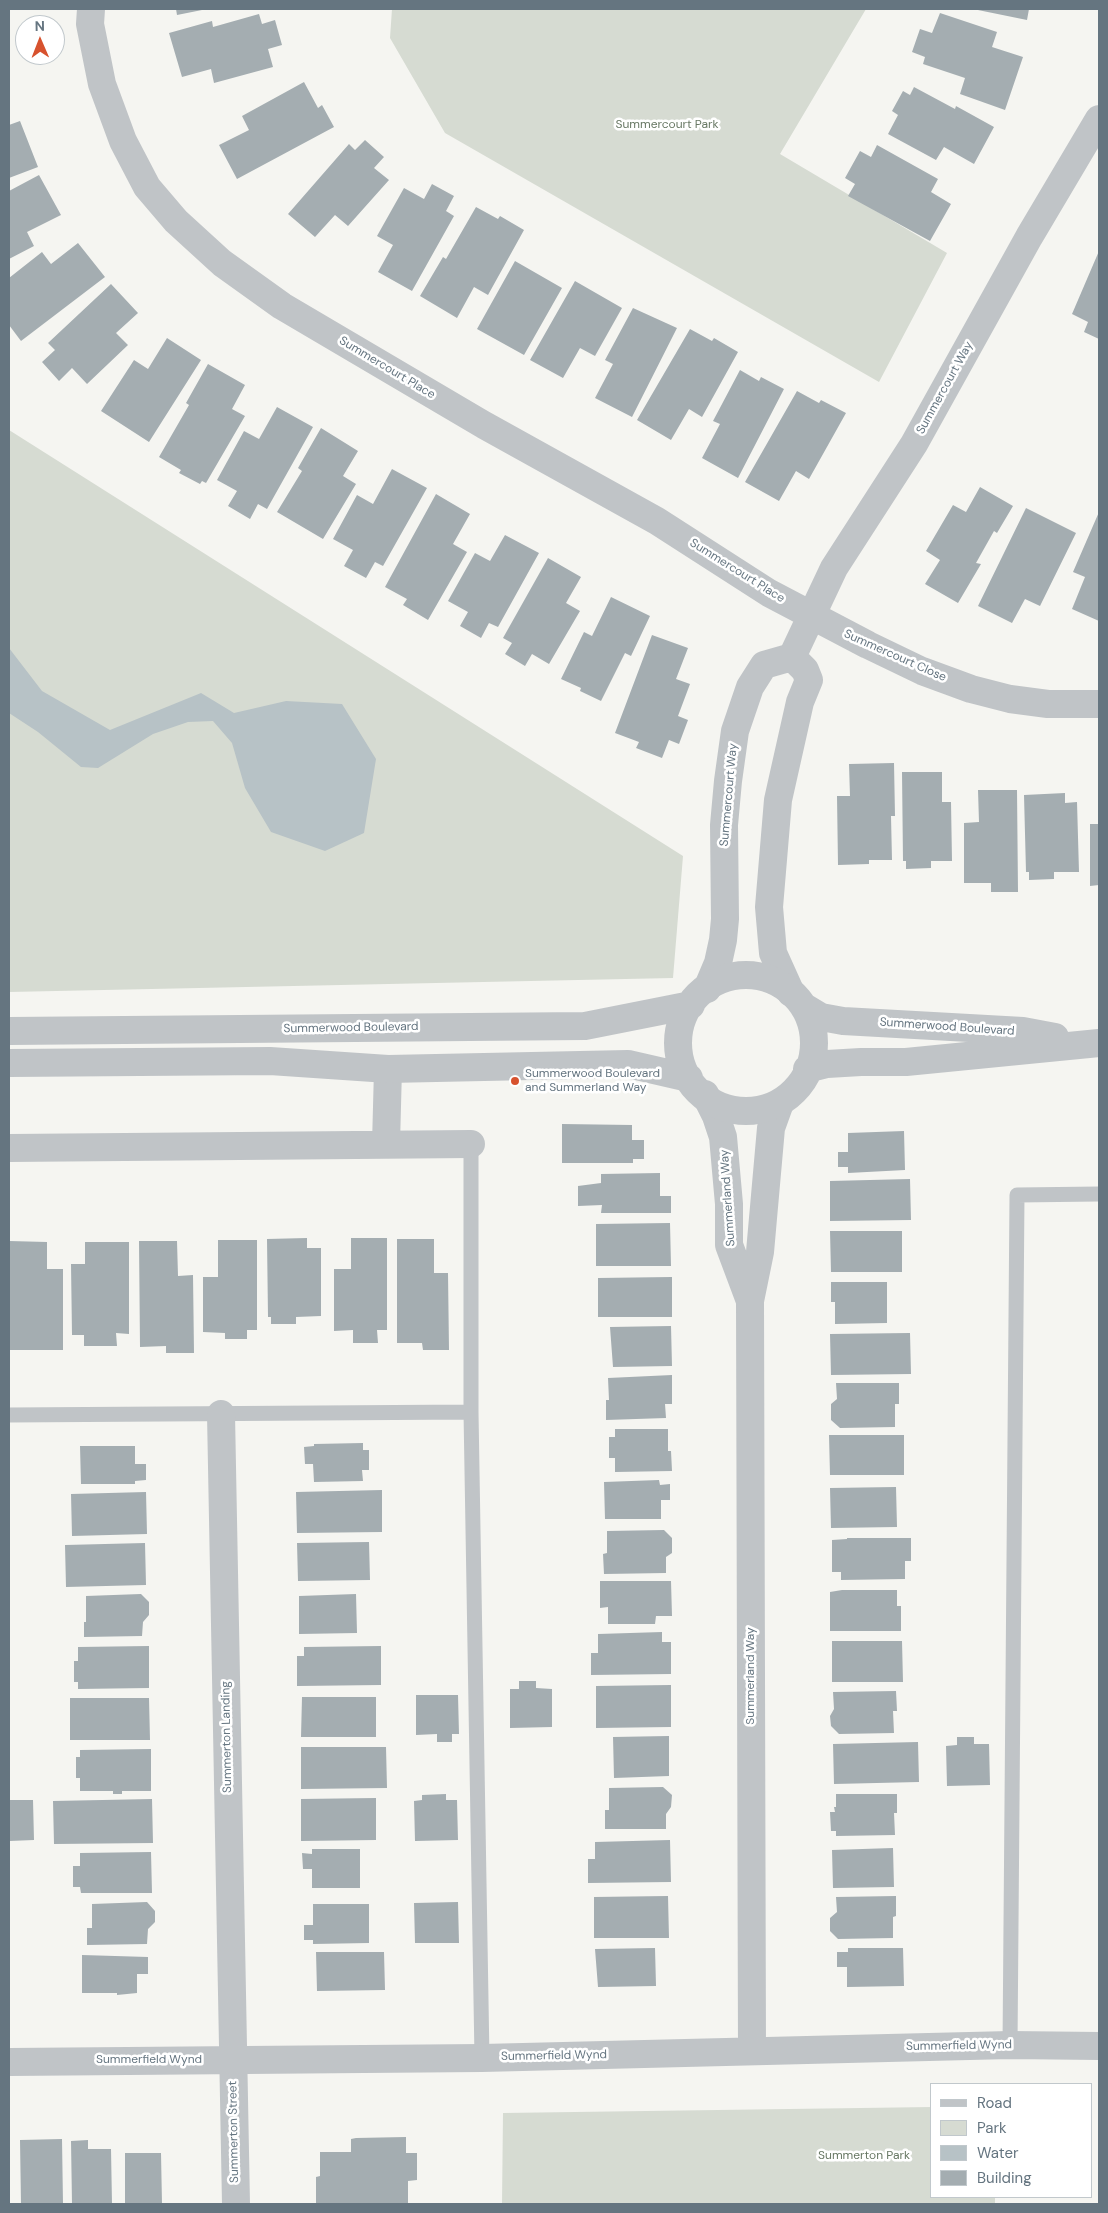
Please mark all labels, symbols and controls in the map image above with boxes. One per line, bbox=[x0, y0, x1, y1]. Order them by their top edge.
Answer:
north arrow bbox=[15, 15, 65, 65]
text: N bbox=[34, 17, 45, 35]
park label: Summercourt Park bbox=[615, 118, 719, 132]
street label: Summercourt Place bbox=[336, 334, 438, 402]
street label: Summercourt Way bbox=[914, 339, 976, 437]
street label: Summercourt Place bbox=[687, 536, 787, 606]
street label: Summercourt Close bbox=[842, 627, 948, 685]
street label: Summercourt Way bbox=[717, 743, 741, 847]
street label: Summerwood Boulevard bbox=[879, 1015, 1015, 1039]
street label: Summerwood Boulevard bbox=[283, 1020, 419, 1036]
place label: Summerwood Boulevard and Summerland Way bbox=[525, 1067, 660, 1095]
marker: Summerwood Boulevard and Summerland Way bbox=[509, 1075, 521, 1087]
street label: Summerland Way bbox=[717, 1149, 739, 1247]
street label: Summerland Way bbox=[744, 1627, 758, 1725]
street label: Summerton Landing bbox=[219, 1681, 235, 1793]
street label: Summerfield Wynd bbox=[906, 2038, 1012, 2054]
street label: Summerfield Wynd bbox=[501, 2048, 607, 2064]
street label: Summerfield Wynd bbox=[96, 2053, 202, 2067]
street label: Summerton Street bbox=[226, 2081, 242, 2183]
legend bbox=[930, 2083, 1093, 2198]
text: Road bbox=[977, 2093, 1012, 2113]
text: Park bbox=[977, 2118, 1007, 2138]
text: Water bbox=[977, 2143, 1018, 2163]
park label: Summerton Park bbox=[818, 2149, 910, 2163]
text: Building bbox=[977, 2168, 1032, 2188]

